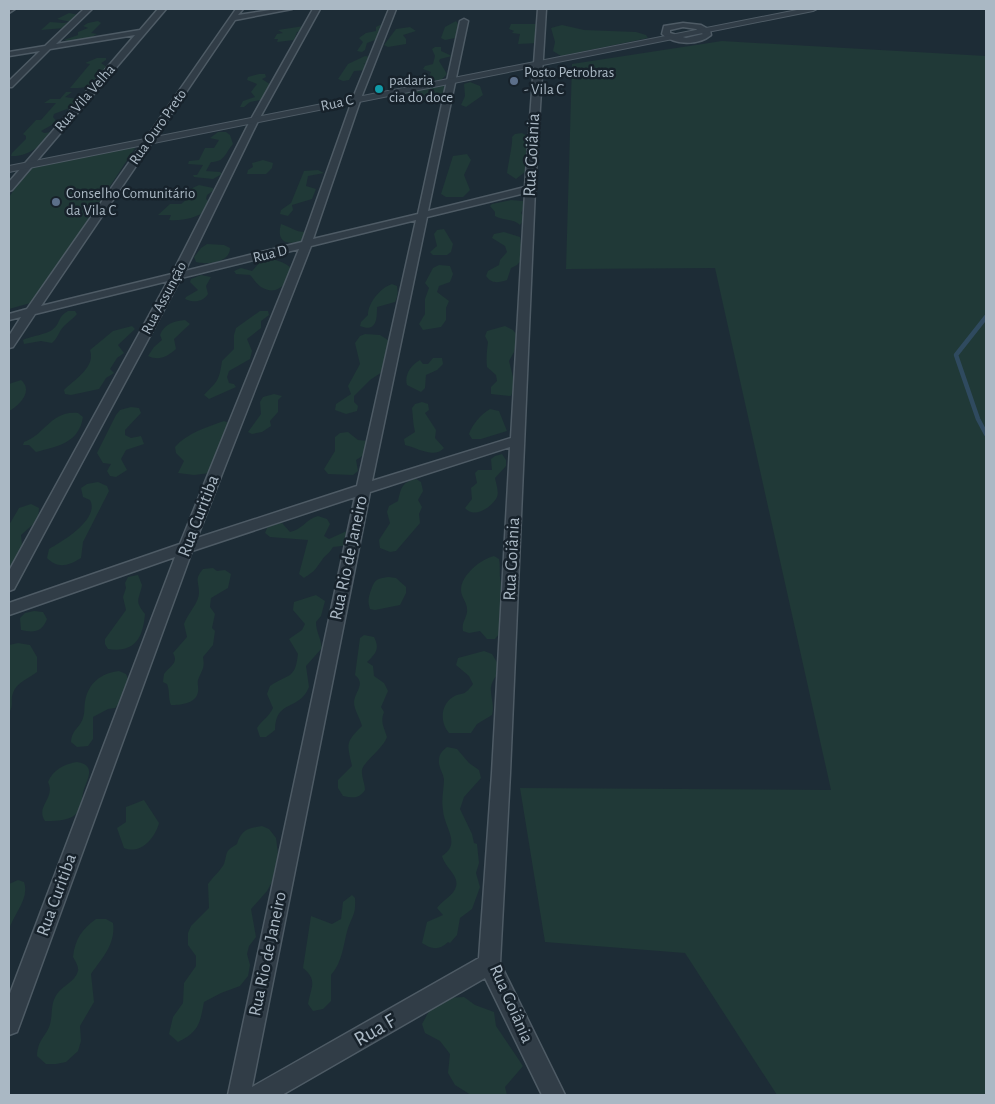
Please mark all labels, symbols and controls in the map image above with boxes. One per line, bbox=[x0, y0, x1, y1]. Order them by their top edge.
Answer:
street label: Rua Vila Velha bbox=[52, 62, 118, 134]
place label: Posto Petrobras - Vila C bbox=[524, 65, 614, 97]
place label: padaria cia do doce bbox=[389, 73, 453, 105]
marker: Posto Petrobras - Vila C bbox=[508, 75, 520, 87]
marker: padaria cia do doce bbox=[373, 83, 385, 95]
street label: Rua Ouro Preto bbox=[127, 87, 189, 167]
street label: Rua C bbox=[319, 92, 355, 114]
street label: Rua Goiânia bbox=[521, 113, 543, 197]
place label: Conselho Comunitário da Vila C bbox=[66, 186, 195, 218]
marker: Conselho Comunitário da Vila C bbox=[50, 196, 62, 208]
street label: Rua D bbox=[251, 242, 289, 265]
street label: Rua Assunção bbox=[139, 259, 189, 337]
street label: Rua Curitiba bbox=[175, 473, 223, 559]
street label: Rua Rio de Janeiro bbox=[327, 494, 371, 622]
street label: Rua Goiânia bbox=[501, 517, 523, 601]
street label: Rua Curitiba bbox=[34, 851, 80, 939]
street label: Rua Rio de Janeiro bbox=[246, 890, 290, 1018]
street label: Rua Goiânia bbox=[486, 962, 536, 1046]
street label: Rua F bbox=[351, 1009, 400, 1050]

